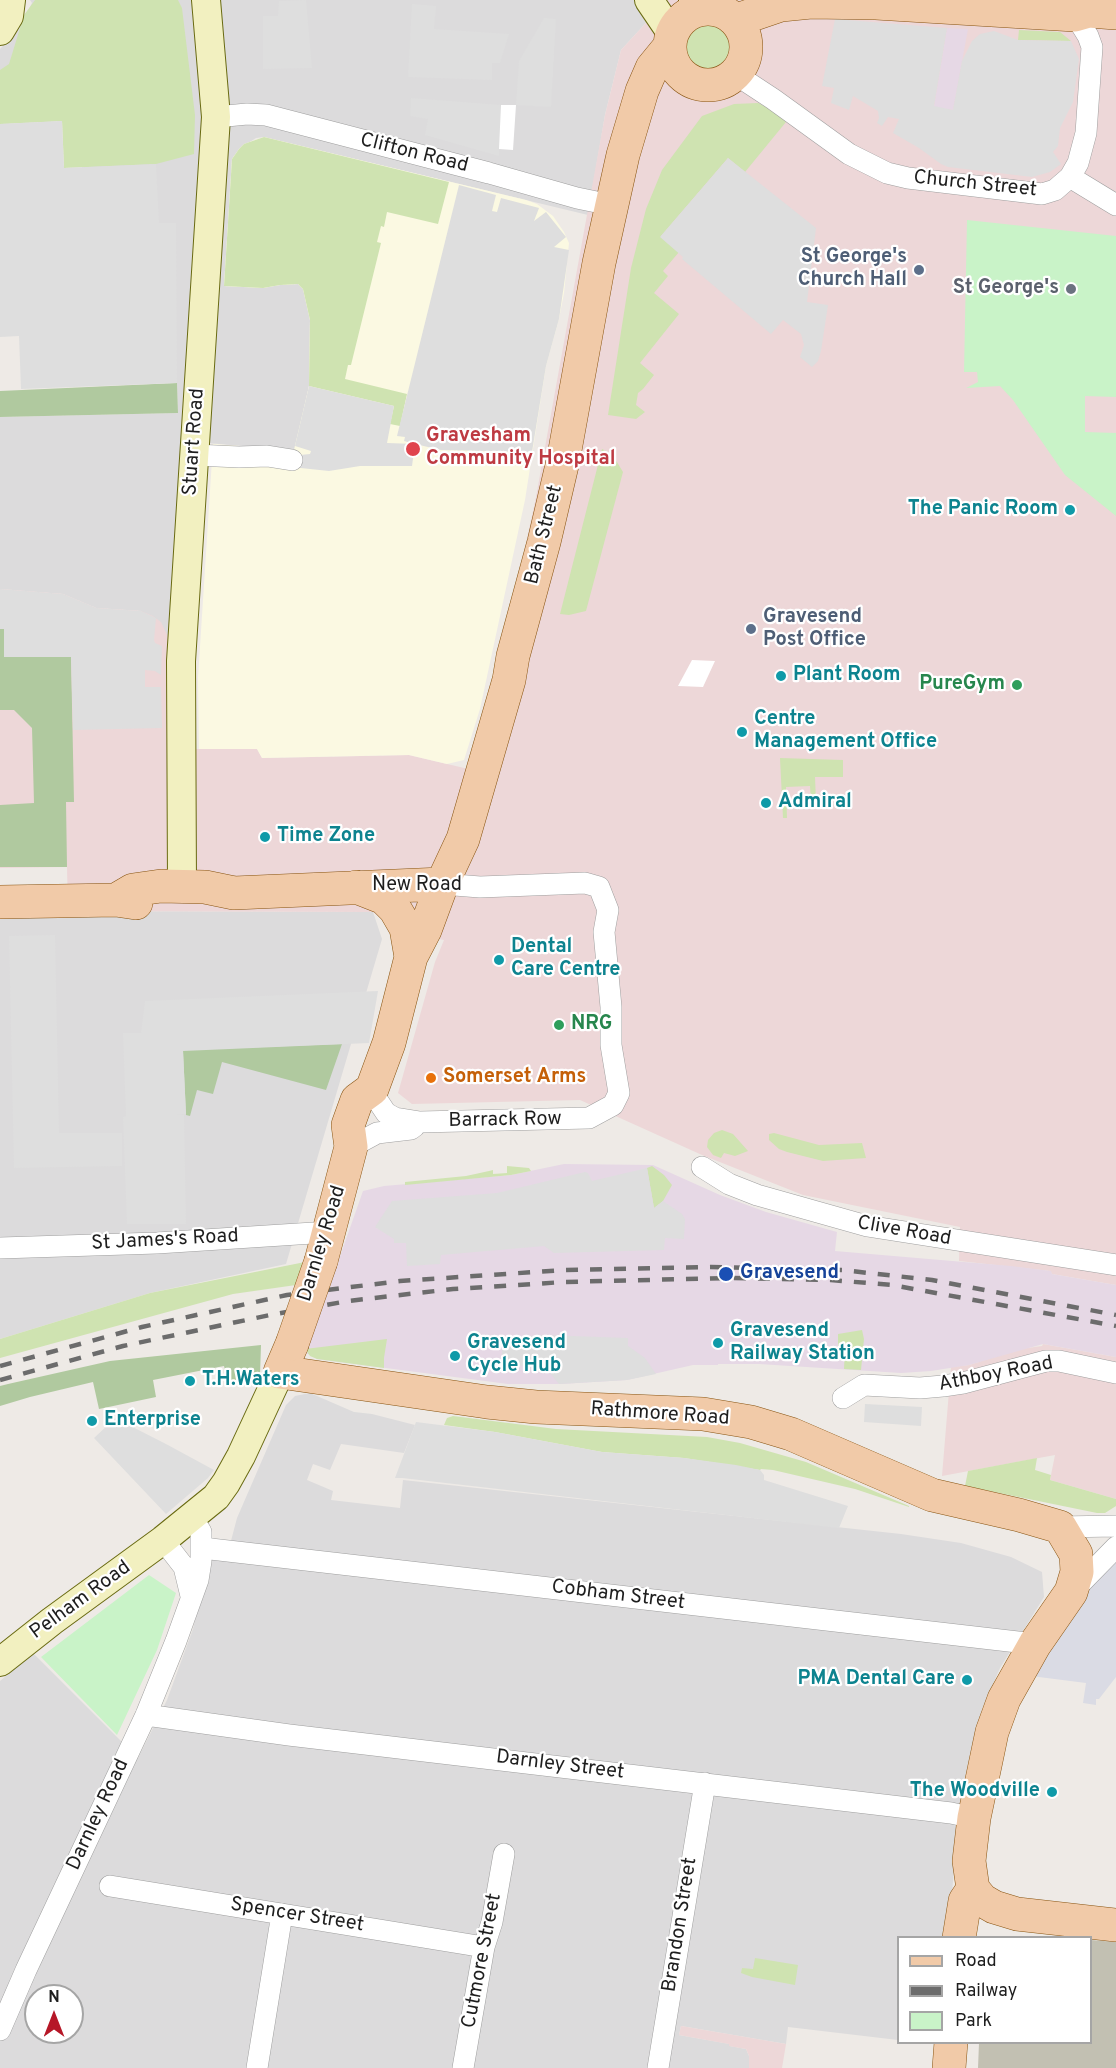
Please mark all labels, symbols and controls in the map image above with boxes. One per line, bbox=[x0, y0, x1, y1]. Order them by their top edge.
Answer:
street label: Clifton Road bbox=[357, 129, 471, 179]
street label: Church Street bbox=[912, 167, 1038, 203]
place label: St George's Church Hall bbox=[798, 246, 907, 293]
marker: St George's Church Hall bbox=[912, 263, 926, 277]
place label: St George's bbox=[953, 277, 1059, 301]
marker: St George's bbox=[1064, 282, 1078, 296]
street label: Stuart Road bbox=[179, 387, 211, 497]
place label: Gravesham Community Hospital bbox=[426, 425, 616, 472]
marker: Gravesham Community Hospital bbox=[404, 440, 422, 458]
street label: Bath Street bbox=[521, 483, 569, 587]
place label: The Panic Room bbox=[908, 498, 1058, 522]
marker: The Panic Room bbox=[1063, 503, 1077, 517]
place label: Gravesend Post Office bbox=[763, 606, 866, 653]
marker: Gravesend Post Office bbox=[744, 622, 758, 636]
place label: Plant Room bbox=[793, 664, 901, 688]
marker: Plant Room bbox=[774, 669, 788, 683]
place label: PureGym bbox=[919, 673, 1005, 697]
marker: PureGym bbox=[1010, 678, 1024, 692]
place label: Centre Management Office bbox=[754, 708, 937, 755]
marker: Centre Management Office bbox=[735, 725, 749, 739]
place label: Admiral bbox=[778, 791, 852, 815]
marker: Admiral bbox=[759, 796, 773, 810]
place label: Time Zone bbox=[277, 825, 375, 849]
marker: Time Zone bbox=[258, 830, 272, 844]
street label: New Road bbox=[372, 874, 462, 898]
place label: Dental Care Centre bbox=[511, 936, 620, 983]
marker: Dental Care Centre bbox=[492, 953, 506, 967]
place label: NRG bbox=[571, 1013, 612, 1037]
marker: NRG bbox=[552, 1018, 566, 1032]
place label: Somerset Arms bbox=[443, 1066, 586, 1090]
marker: Somerset Arms bbox=[424, 1071, 438, 1085]
street label: Barrack Row bbox=[448, 1108, 562, 1134]
street label: Darnley Road bbox=[294, 1183, 352, 1305]
street label: Clive Road bbox=[855, 1212, 953, 1252]
street label: St James's Road bbox=[91, 1225, 239, 1257]
place label: Gravesend bbox=[740, 1262, 839, 1286]
marker: Gravesend bbox=[717, 1265, 735, 1283]
place label: Gravesend Railway Station bbox=[730, 1320, 875, 1367]
place label: Gravesend Cycle Hub bbox=[467, 1332, 566, 1379]
marker: Gravesend Railway Station bbox=[711, 1336, 725, 1350]
marker: Gravesend Cycle Hub bbox=[448, 1349, 462, 1363]
street label: Athboy Road bbox=[937, 1352, 1055, 1398]
place label: T.H.Waters bbox=[202, 1369, 300, 1393]
marker: T.H.Waters bbox=[183, 1374, 197, 1388]
street label: Rathmore Road bbox=[590, 1398, 730, 1432]
place label: Enterprise bbox=[104, 1409, 201, 1433]
marker: Enterprise bbox=[85, 1414, 99, 1428]
street label: Pelham Road bbox=[26, 1556, 136, 1646]
street label: Cobham Street bbox=[550, 1576, 686, 1616]
place label: PMA Dental Care bbox=[798, 1668, 955, 1692]
marker: PMA Dental Care bbox=[960, 1673, 974, 1687]
street label: Darnley Street bbox=[495, 1746, 625, 1786]
street label: Darnley Road bbox=[63, 1755, 135, 1875]
place label: The Woodville bbox=[910, 1780, 1040, 1804]
marker: The Woodville bbox=[1045, 1785, 1059, 1799]
street label: Brandon Street bbox=[658, 1856, 704, 1994]
street label: Cutmore Street bbox=[458, 1891, 508, 2031]
street label: Spencer Street bbox=[229, 1894, 365, 1938]
legend bbox=[897, 1936, 1092, 2044]
text: Road bbox=[955, 1950, 997, 1973]
text: Railway bbox=[955, 1980, 1017, 2003]
north arrow bbox=[24, 1984, 84, 2044]
text: N bbox=[48, 1988, 60, 2008]
text: Park bbox=[955, 2010, 992, 2033]

